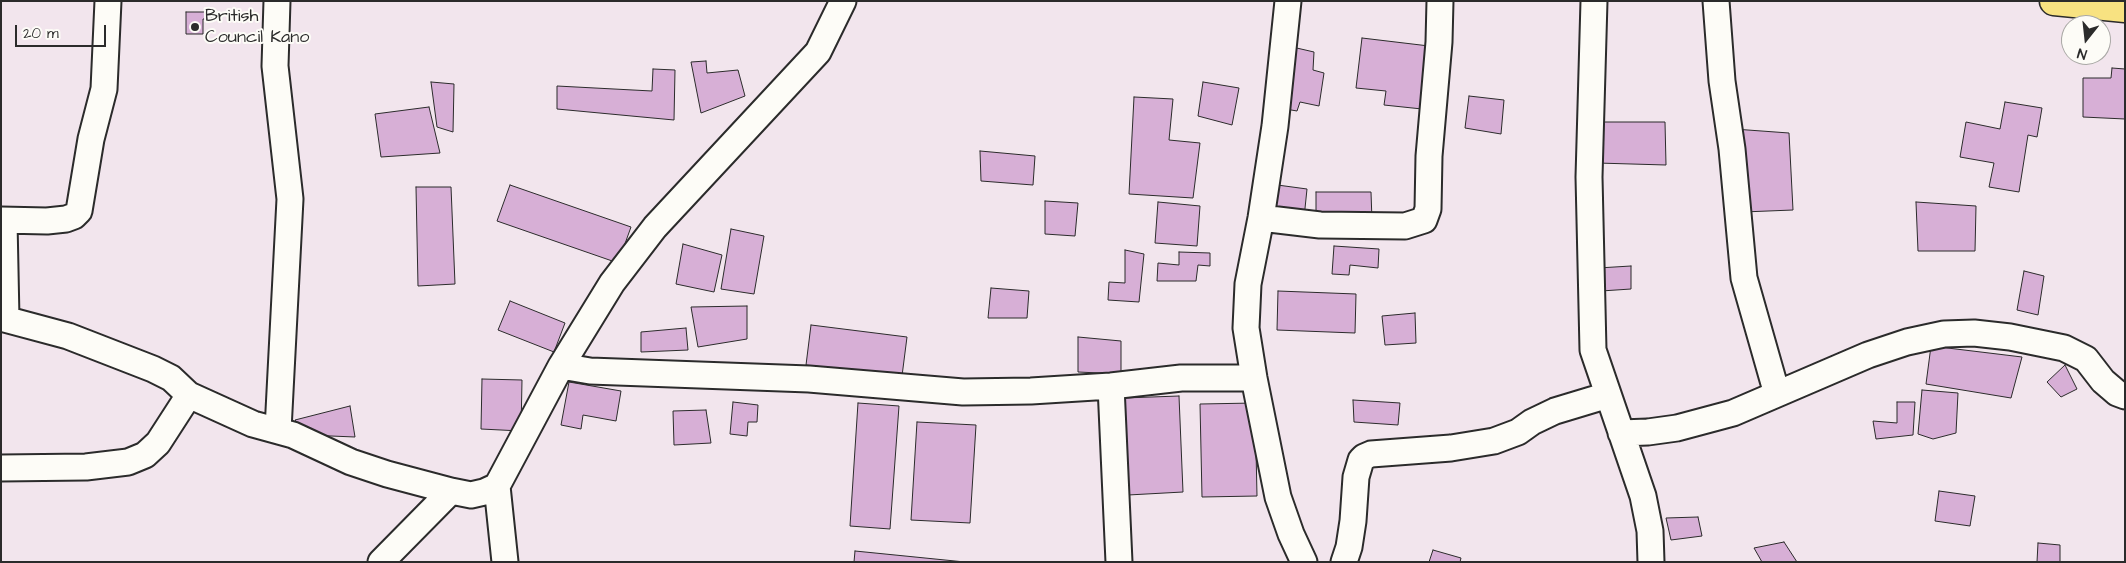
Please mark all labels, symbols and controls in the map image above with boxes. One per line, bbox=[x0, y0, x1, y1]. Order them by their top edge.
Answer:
place label: British Council Kano bbox=[205, 6, 309, 48]
scale bar bbox=[18, 15, 109, 47]
north arrow bbox=[2061, 15, 2111, 65]
marker: British Council Kano bbox=[189, 21, 201, 33]
text: 20 m bbox=[23, 23, 59, 44]
text: N bbox=[2075, 43, 2089, 64]

